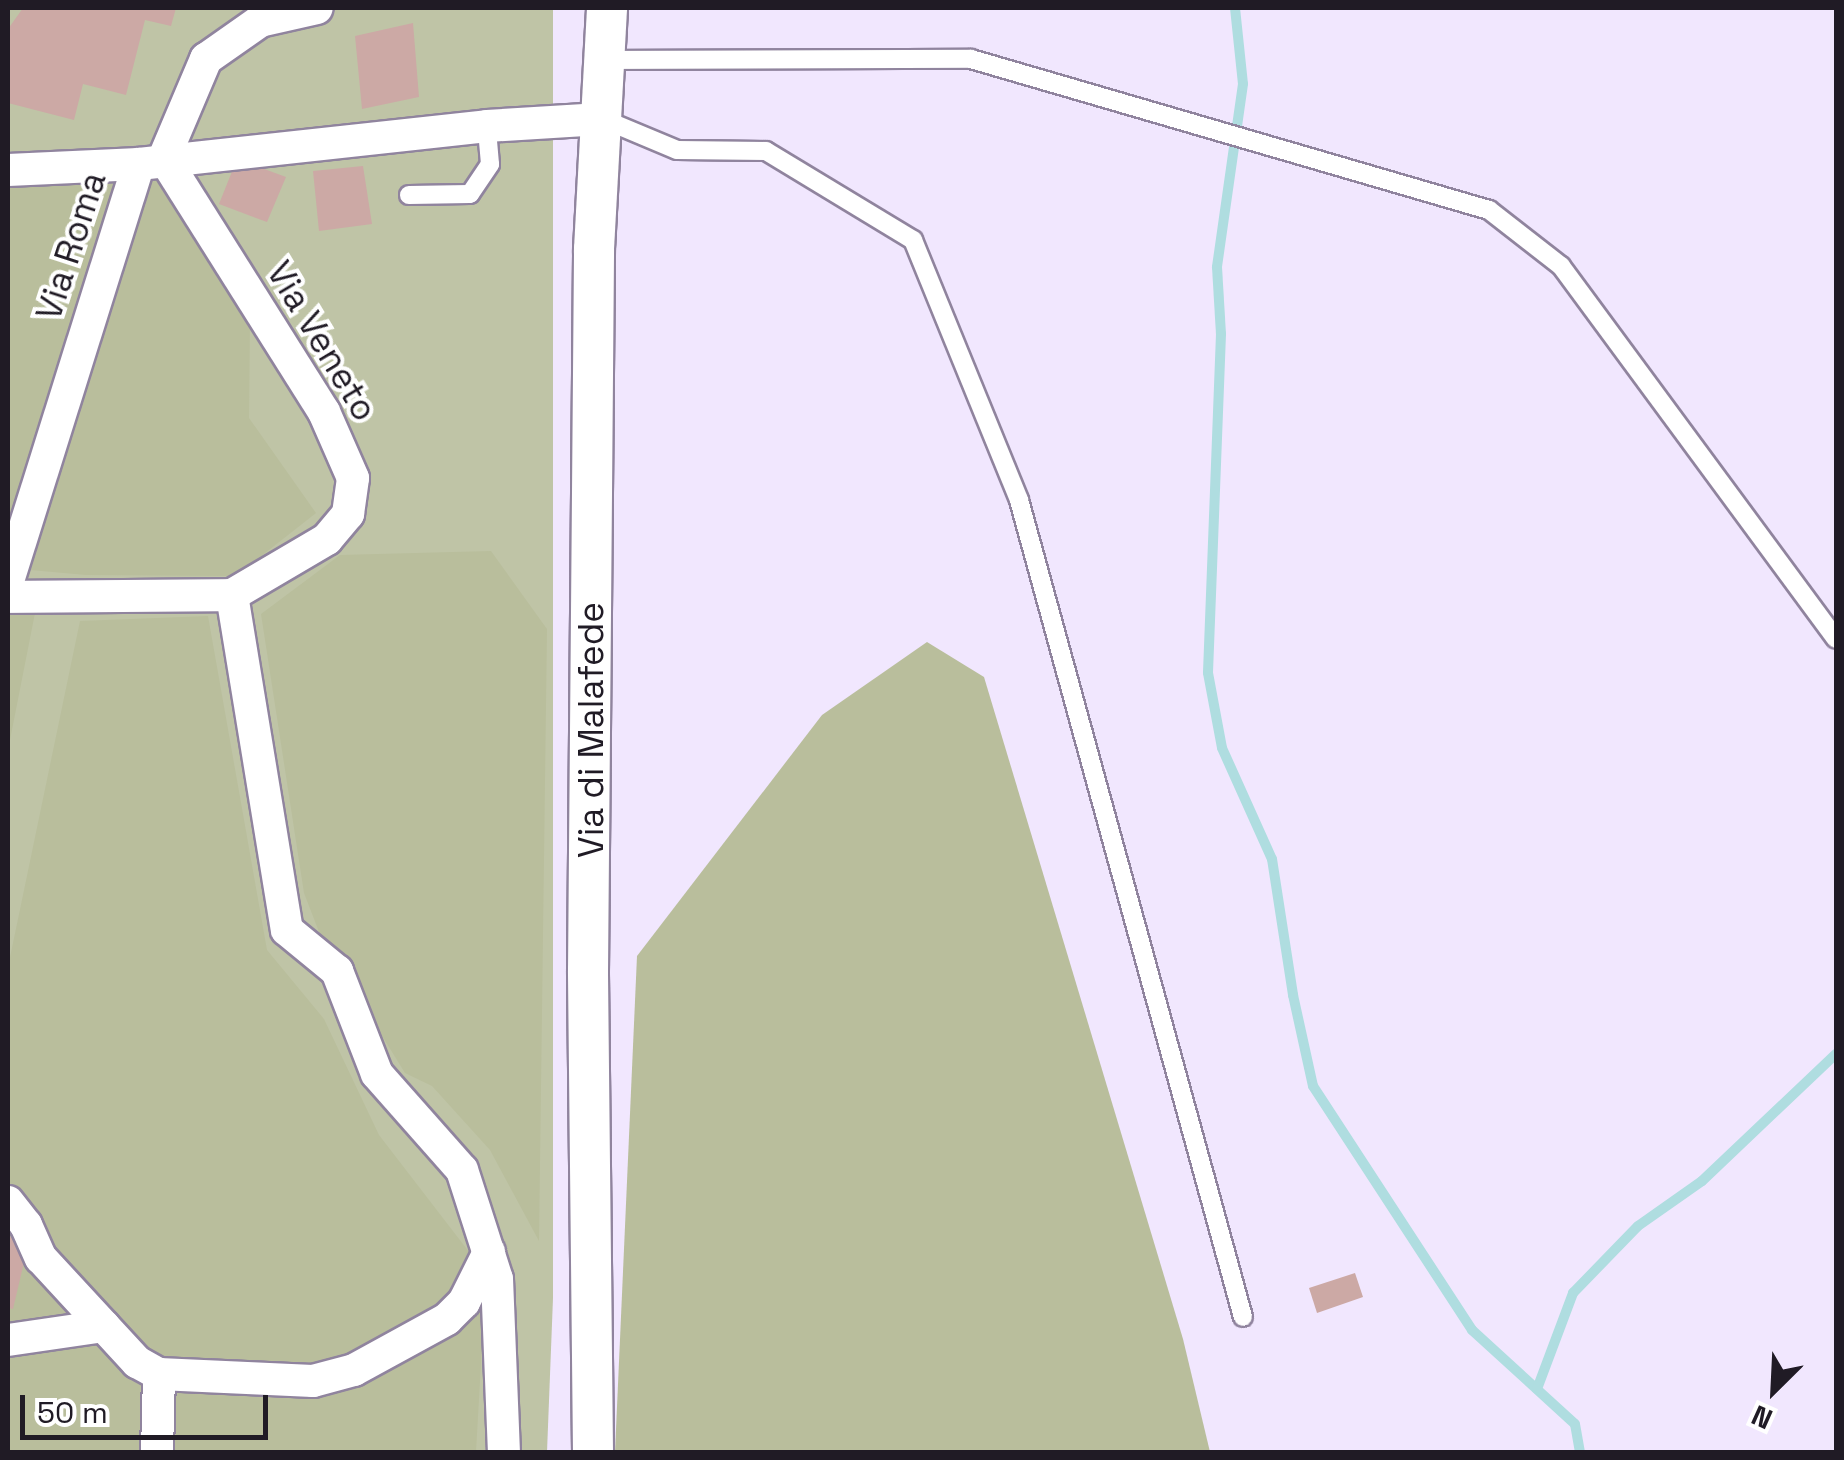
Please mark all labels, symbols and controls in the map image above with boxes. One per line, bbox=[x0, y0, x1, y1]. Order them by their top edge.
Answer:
street label: Via Roma bbox=[27, 167, 115, 325]
street label: Via Veneto bbox=[258, 253, 386, 429]
street label: Via di Malafede bbox=[570, 602, 612, 858]
north arrow bbox=[1724, 1340, 1824, 1440]
scale bar bbox=[25, 1375, 272, 1437]
text: 50 m bbox=[37, 1393, 108, 1432]
text: N bbox=[1746, 1397, 1778, 1438]

